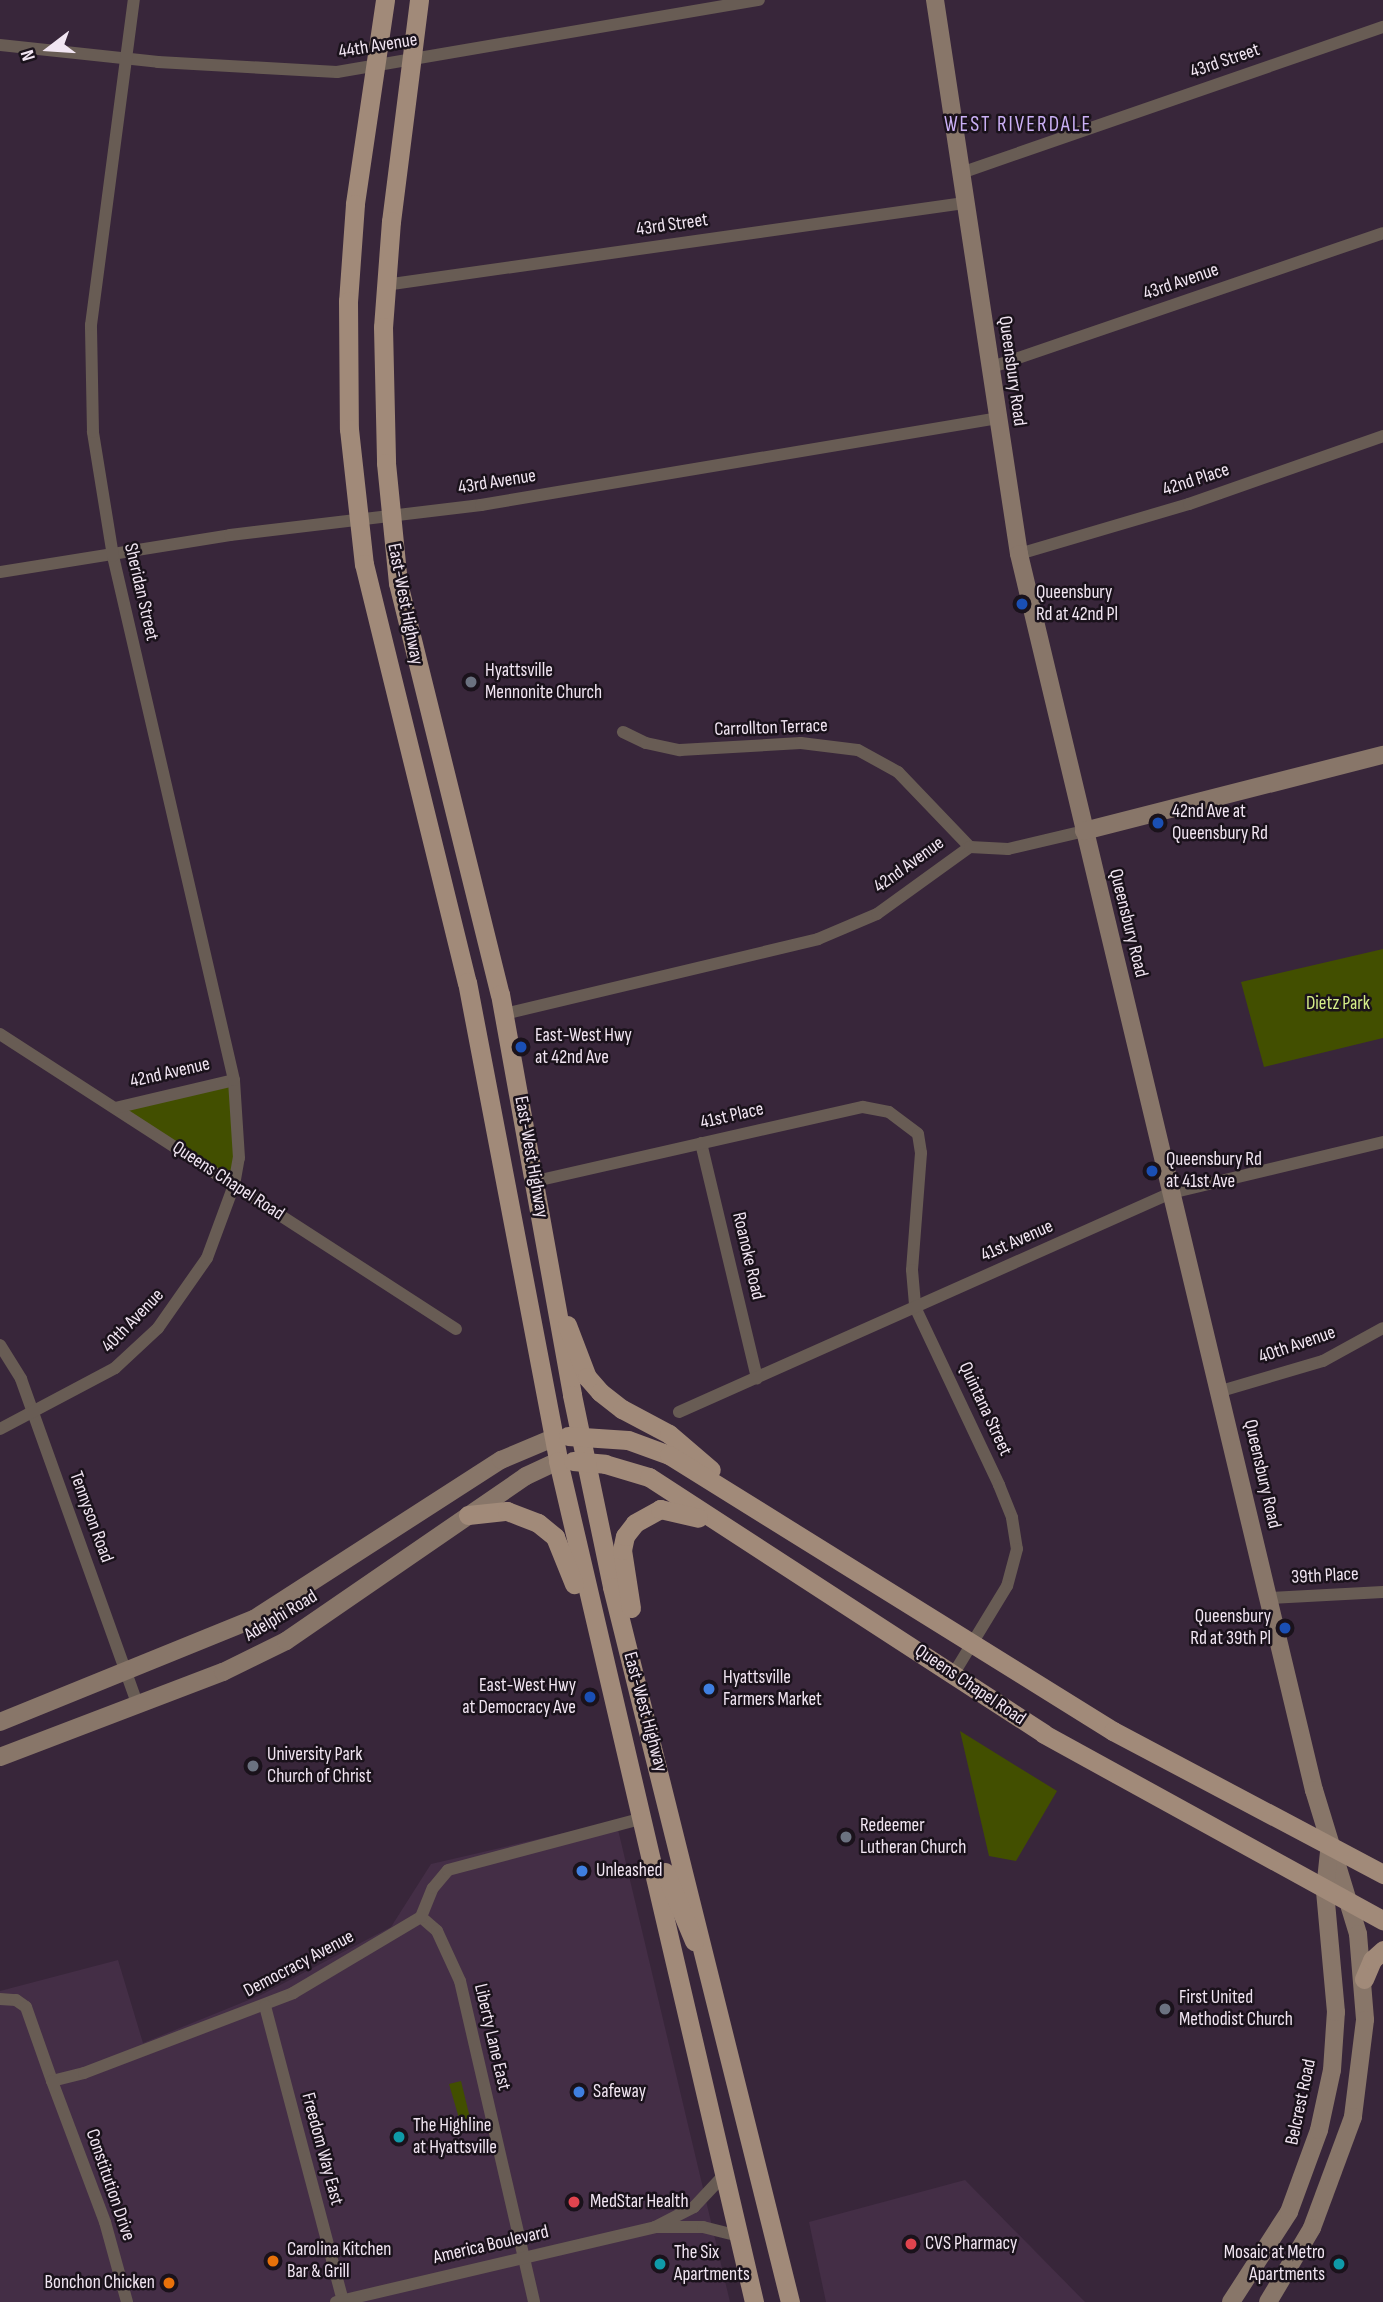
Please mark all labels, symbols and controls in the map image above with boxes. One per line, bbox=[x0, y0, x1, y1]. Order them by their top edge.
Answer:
north arrow bbox=[14, 14, 84, 84]
street label: 44th Avenue bbox=[337, 29, 419, 63]
street label: 43rd Street bbox=[1187, 38, 1263, 84]
text: N bbox=[16, 47, 41, 64]
district label: WEST RIVERDALE bbox=[946, 112, 1090, 138]
street label: 43rd Street bbox=[635, 209, 709, 241]
street label: 43rd Avenue bbox=[1140, 258, 1222, 306]
street label: Queensbury Road bbox=[993, 314, 1031, 428]
street label: 42nd Place bbox=[1160, 459, 1232, 501]
street label: 43rd Avenue bbox=[456, 465, 538, 499]
street label: Sheridan Street bbox=[119, 541, 163, 643]
street label: East-West Highway bbox=[382, 541, 428, 667]
place label: Queensbury Rd at 42nd Pl bbox=[1036, 582, 1118, 626]
marker: Queensbury Rd at 42nd Pl bbox=[1014, 596, 1030, 612]
place label: Hyattsville Mennonite Church bbox=[485, 660, 602, 704]
marker: Hyattsville Mennonite Church bbox=[463, 674, 479, 690]
street label: Carrollton Terrace bbox=[714, 715, 828, 741]
place label: 42nd Ave at Queensbury Rd bbox=[1172, 801, 1268, 845]
marker: 42nd Ave at Queensbury Rd bbox=[1150, 815, 1166, 831]
street label: 42nd Avenue bbox=[869, 832, 949, 898]
street label: Queensbury Road bbox=[1104, 866, 1152, 980]
park label: Dietz Park bbox=[1306, 993, 1370, 1015]
place label: East-West Hwy at 42nd Ave bbox=[535, 1025, 632, 1069]
marker: East-West Hwy at 42nd Ave bbox=[513, 1039, 529, 1055]
street label: 42nd Avenue bbox=[128, 1053, 212, 1093]
street label: East-West Highway bbox=[509, 1094, 553, 1220]
street label: 41st Place bbox=[698, 1098, 766, 1134]
street label: Queens Chapel Road bbox=[168, 1136, 288, 1226]
place label: Queensbury Rd at 41st Ave bbox=[1166, 1149, 1262, 1193]
marker: Queensbury Rd at 41st Ave bbox=[1144, 1163, 1160, 1179]
street label: Roanoke Road bbox=[727, 1210, 769, 1302]
street label: 41st Avenue bbox=[977, 1215, 1057, 1267]
street label: 40th Avenue bbox=[97, 1284, 169, 1358]
street label: 40th Avenue bbox=[1256, 1321, 1338, 1369]
street label: Quintana Street bbox=[953, 1359, 1017, 1459]
street label: Queensbury Road bbox=[1238, 1417, 1286, 1531]
street label: Tennyson Road bbox=[64, 1468, 118, 1566]
street label: 39th Place bbox=[1291, 1563, 1359, 1589]
street label: Adelphi Road bbox=[240, 1585, 322, 1647]
place label: Queensbury Rd at 39th Pl bbox=[1190, 1606, 1271, 1650]
marker: Queensbury Rd at 39th Pl bbox=[1277, 1620, 1293, 1636]
street label: Queens Chapel Road bbox=[910, 1639, 1030, 1731]
street label: East-West Highway bbox=[618, 1650, 672, 1774]
place label: Hyattsville Farmers Market bbox=[723, 1667, 822, 1711]
place label: East-West Hwy at Democracy Ave bbox=[462, 1675, 576, 1719]
marker: Hyattsville Farmers Market bbox=[701, 1681, 717, 1697]
marker: East-West Hwy at Democracy Ave bbox=[582, 1689, 598, 1705]
place label: University Park Church of Christ bbox=[267, 1744, 371, 1788]
marker: University Park Church of Christ bbox=[245, 1758, 261, 1774]
place label: Redeemer Lutheran Church bbox=[860, 1815, 966, 1859]
marker: Redeemer Lutheran Church bbox=[838, 1829, 854, 1845]
place label: Unleashed bbox=[596, 1860, 663, 1882]
marker: Unleashed bbox=[574, 1863, 590, 1879]
street label: Democracy Avenue bbox=[240, 1925, 358, 2003]
street label: Liberty Lane East bbox=[469, 1982, 515, 2092]
place label: First United Methodist Church bbox=[1179, 1987, 1293, 2031]
marker: First United Methodist Church bbox=[1157, 2001, 1173, 2017]
street label: Belcrest Road bbox=[1281, 2057, 1321, 2147]
place label: Safeway bbox=[593, 2081, 646, 2103]
marker: Safeway bbox=[571, 2084, 587, 2100]
street label: Freedom Way East bbox=[296, 2090, 348, 2208]
place label: The Highline at Hyattsville bbox=[413, 2115, 497, 2159]
street label: Constitution Drive bbox=[80, 2126, 140, 2244]
marker: The Highline at Hyattsville bbox=[391, 2129, 407, 2145]
place label: MedStar Health bbox=[590, 2191, 689, 2213]
marker: MedStar Health bbox=[564, 2192, 584, 2212]
street label: America Boulevard bbox=[431, 2221, 551, 2269]
place label: CVS Pharmacy bbox=[925, 2233, 1017, 2255]
marker: CVS Pharmacy bbox=[903, 2236, 919, 2252]
place label: Carolina Kitchen Bar & Grill bbox=[287, 2239, 391, 2283]
place label: The Six Apartments bbox=[674, 2242, 750, 2286]
place label: Mosaic at Metro Apartments bbox=[1224, 2242, 1325, 2286]
marker: Carolina Kitchen Bar & Grill bbox=[265, 2253, 281, 2269]
marker: The Six Apartments bbox=[652, 2256, 668, 2272]
marker: Mosaic at Metro Apartments bbox=[1331, 2256, 1347, 2272]
place label: Bonchon Chicken bbox=[45, 2272, 155, 2294]
marker: Bonchon Chicken bbox=[161, 2275, 177, 2291]

